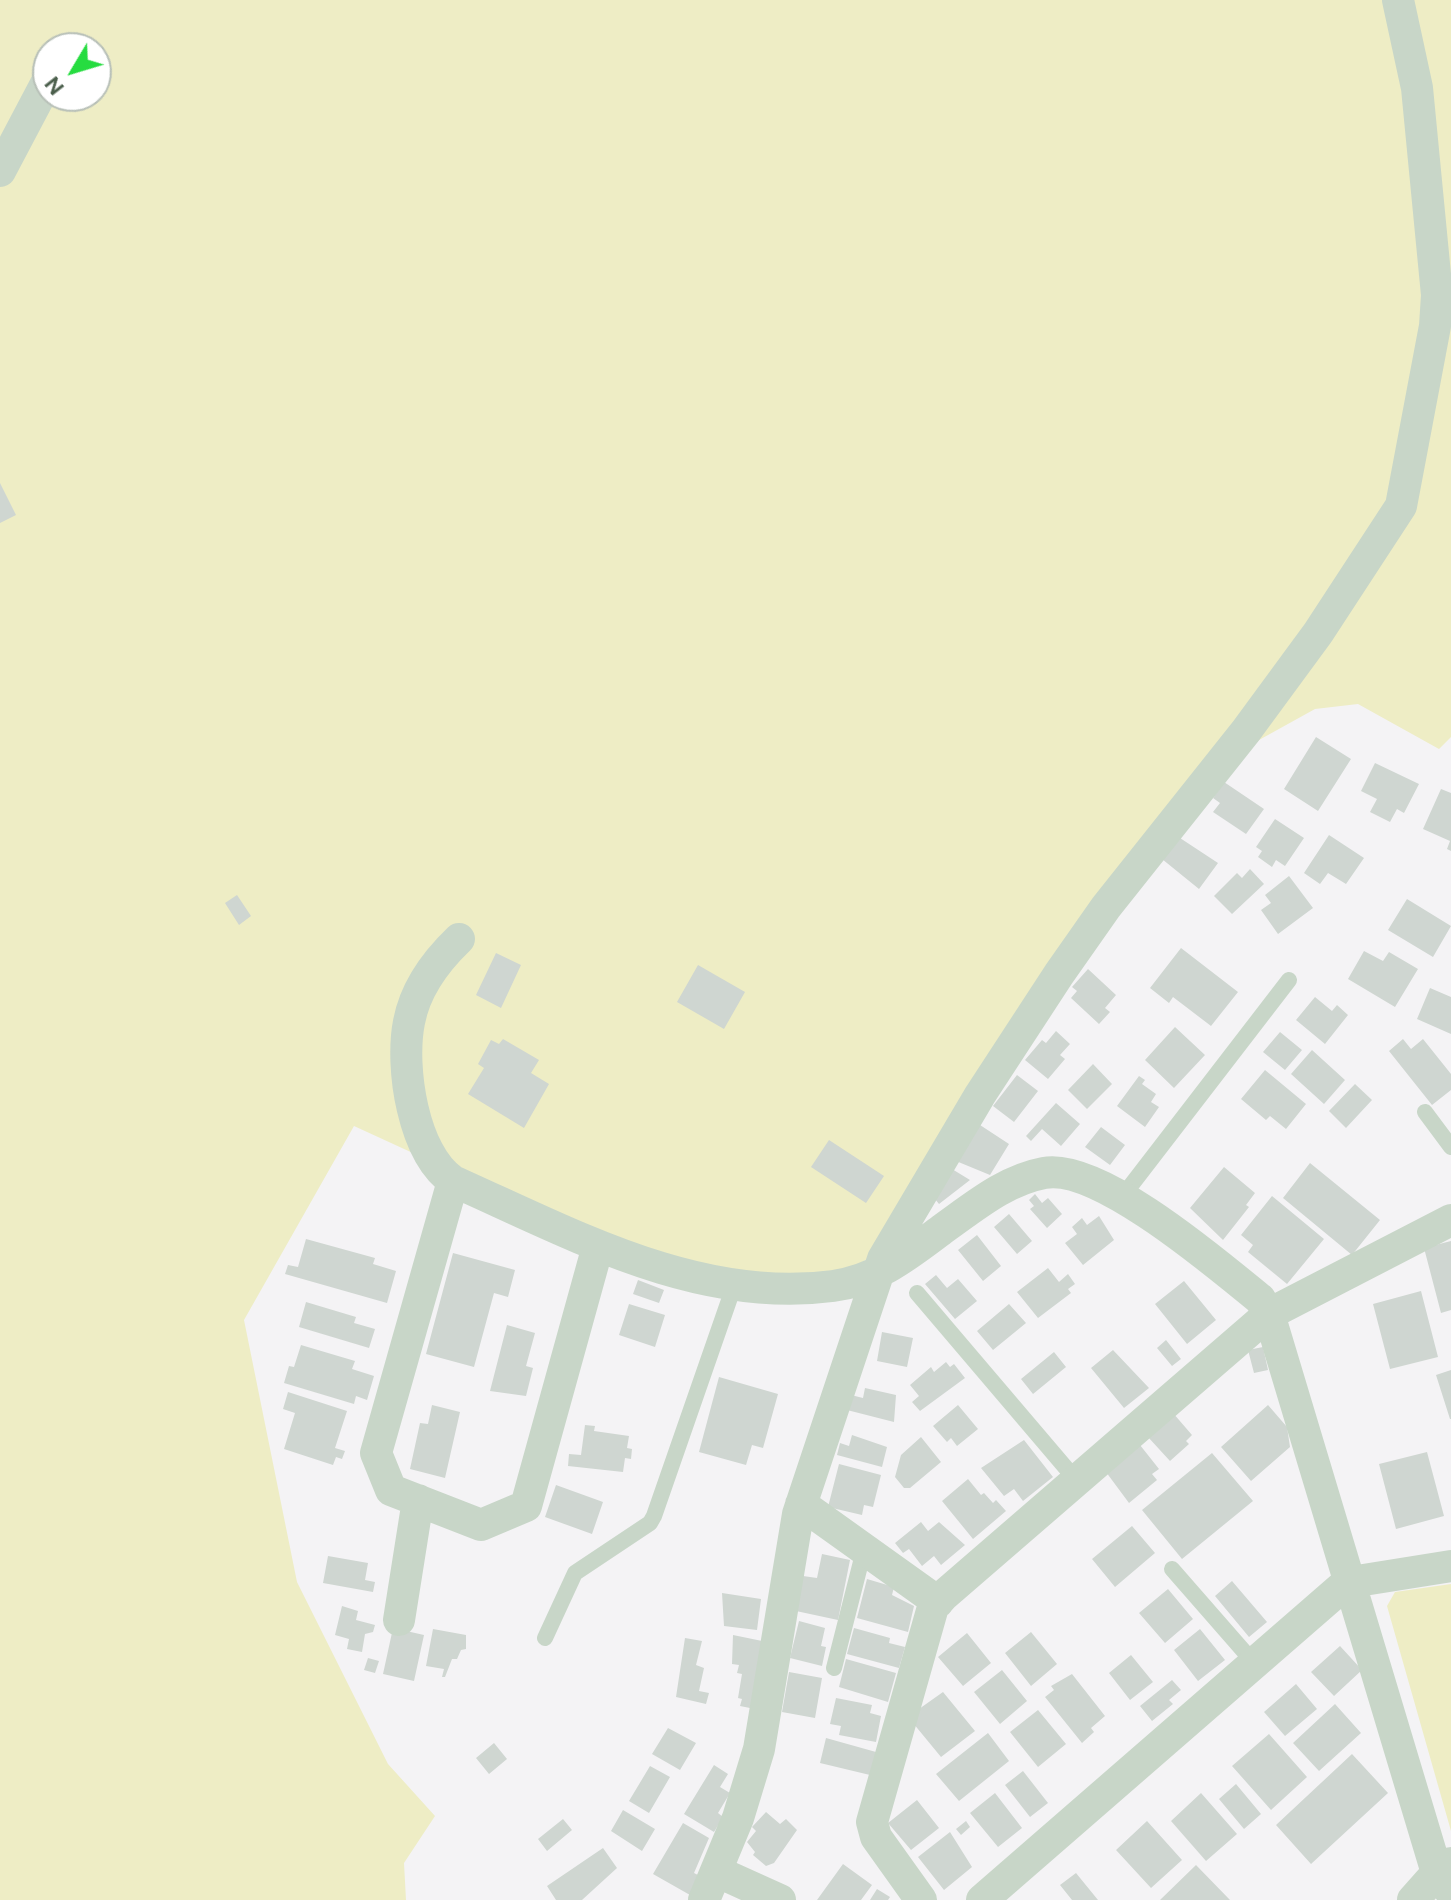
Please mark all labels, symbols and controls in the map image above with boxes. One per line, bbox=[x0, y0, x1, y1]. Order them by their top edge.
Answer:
north arrow bbox=[32, 32, 112, 112]
text: N bbox=[38, 71, 71, 101]

